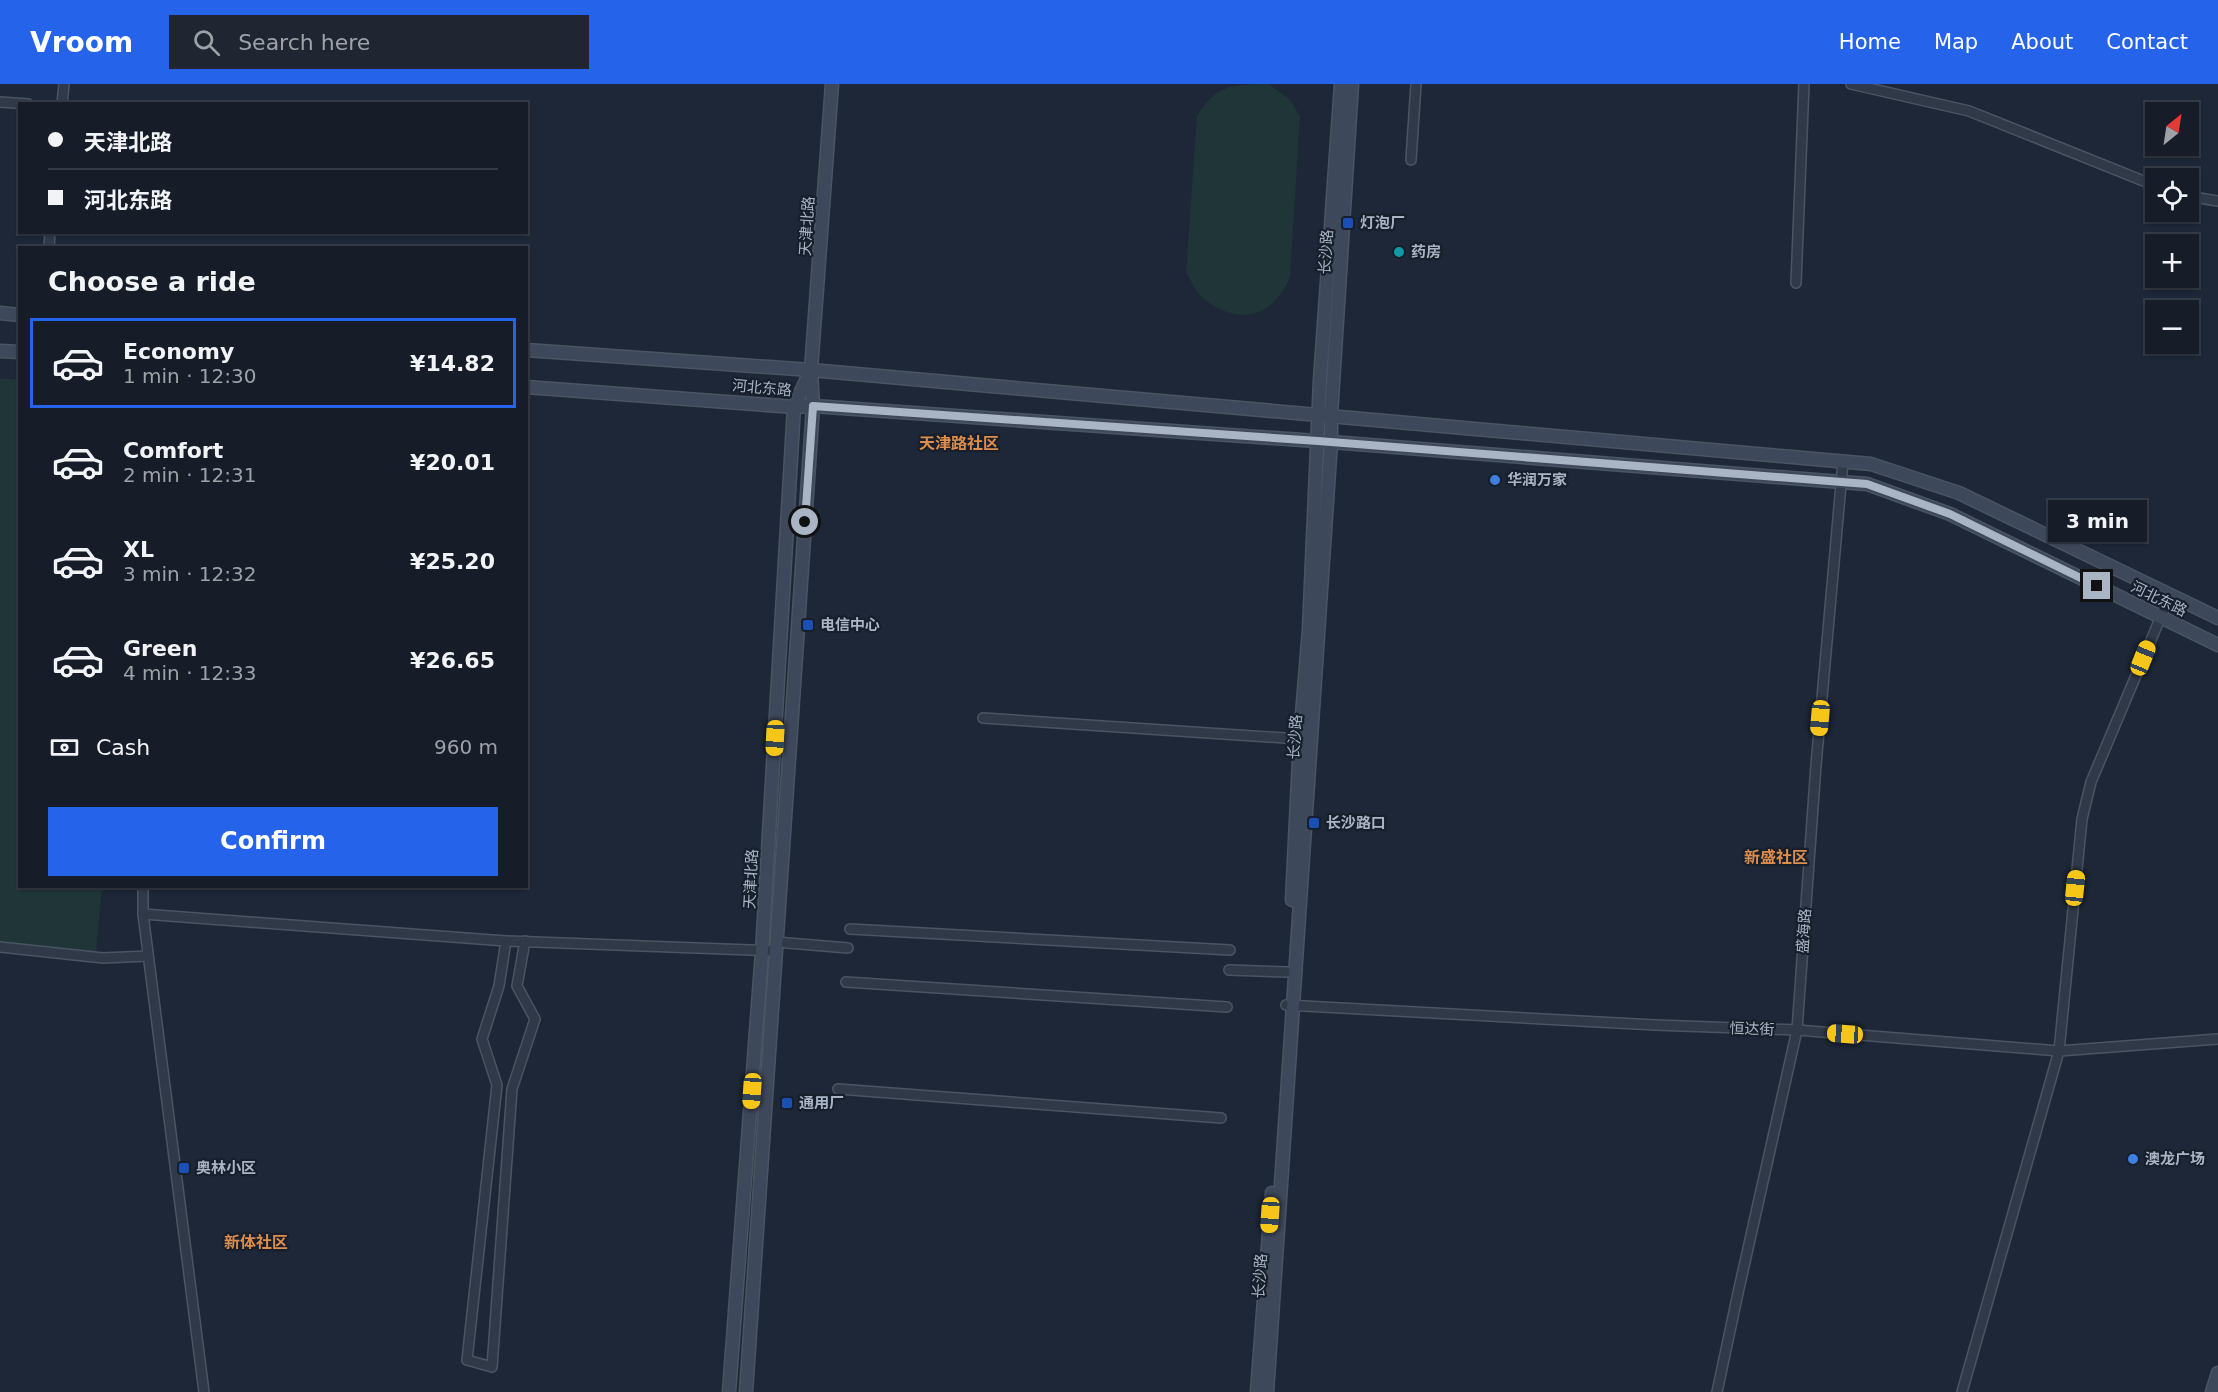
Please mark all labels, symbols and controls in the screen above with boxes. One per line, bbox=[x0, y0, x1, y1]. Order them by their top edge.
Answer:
search box bbox=[169, 15, 589, 69]
text: Vroom bbox=[30, 26, 133, 59]
icon: search bbox=[190, 26, 223, 59]
text: Search here bbox=[238, 30, 370, 55]
text: Home bbox=[1839, 30, 1901, 54]
text: Map bbox=[1934, 30, 1978, 54]
text: About bbox=[2011, 30, 2073, 54]
text: Contact bbox=[2106, 30, 2188, 54]
north arrow bbox=[2145, 102, 2199, 156]
map controls bbox=[2145, 102, 2199, 354]
text: 天津北路 bbox=[84, 130, 172, 155]
button: locate bbox=[2145, 168, 2199, 222]
text: 河北东路 bbox=[84, 188, 172, 213]
street label: 天津北路 bbox=[796, 195, 818, 257]
place label: 灯泡厂 bbox=[1360, 214, 1405, 232]
marker: 灯泡厂 bbox=[1341, 216, 1355, 230]
street label: 长沙路 bbox=[1315, 229, 1337, 275]
button: + bbox=[2145, 234, 2199, 288]
place label: 药房 bbox=[1411, 243, 1441, 261]
marker: 药房 bbox=[1392, 245, 1406, 259]
text: Choose a ride bbox=[48, 266, 256, 297]
button: − bbox=[2145, 300, 2199, 354]
icon: car bbox=[51, 336, 105, 390]
text: Economy bbox=[123, 339, 234, 364]
text: ¥14.82 bbox=[410, 351, 495, 376]
text: 1 min · 12:30 bbox=[123, 364, 257, 388]
street label: 河北东路 bbox=[731, 376, 793, 400]
district label: 天津路社区 bbox=[919, 434, 999, 453]
icon: car bbox=[51, 435, 105, 489]
text: Comfort bbox=[123, 438, 223, 463]
text: ¥20.01 bbox=[410, 450, 495, 475]
text: 2 min · 12:31 bbox=[123, 463, 257, 487]
place label: 华润万家 bbox=[1507, 471, 1567, 489]
marker: 华润万家 bbox=[1488, 473, 1502, 487]
callout: 3 min bbox=[2048, 499, 2146, 541]
route start bbox=[791, 508, 818, 535]
text: 3 min bbox=[2066, 509, 2129, 533]
icon: car bbox=[51, 534, 105, 588]
text: XL bbox=[123, 537, 154, 562]
text: ¥25.20 bbox=[410, 549, 495, 574]
text: 3 min · 12:32 bbox=[123, 562, 257, 586]
route end bbox=[2083, 572, 2110, 599]
street label: 河北东路 bbox=[2128, 578, 2190, 620]
place label: 电信中心 bbox=[820, 616, 880, 634]
marker: 电信中心 bbox=[801, 618, 815, 632]
icon: car bbox=[51, 633, 105, 687]
text: Green bbox=[123, 636, 197, 661]
car bbox=[2128, 638, 2158, 678]
text: ¥26.65 bbox=[410, 648, 495, 673]
text: 4 min · 12:33 bbox=[123, 661, 257, 685]
car bbox=[1809, 699, 1831, 737]
street label: 长沙路 bbox=[1284, 714, 1306, 760]
car bbox=[765, 720, 785, 756]
icon: cash bbox=[48, 731, 81, 764]
text: Cash bbox=[96, 735, 150, 760]
text: 960 m bbox=[434, 735, 498, 759]
button: Confirm bbox=[48, 807, 498, 876]
place label: 长沙路口 bbox=[1326, 814, 1386, 832]
marker: 长沙路口 bbox=[1307, 816, 1321, 830]
district label: 新盛社区 bbox=[1744, 848, 1808, 867]
street label: 天津北路 bbox=[740, 849, 762, 909]
car bbox=[2064, 869, 2086, 907]
street label: 盛海路 bbox=[1793, 908, 1815, 954]
street label: 恒达街 bbox=[1729, 1019, 1775, 1039]
car bbox=[1826, 1024, 1864, 1044]
car bbox=[742, 1072, 762, 1110]
place label: 通用厂 bbox=[799, 1094, 844, 1112]
marker: 通用厂 bbox=[780, 1096, 794, 1110]
place label: 澳龙广场 bbox=[2145, 1150, 2205, 1168]
marker: 澳龙广场 bbox=[2126, 1152, 2140, 1166]
place label: 奥林小区 bbox=[196, 1159, 256, 1177]
marker: 奥林小区 bbox=[177, 1161, 191, 1175]
car bbox=[1260, 1196, 1280, 1234]
district label: 新体社区 bbox=[224, 1233, 288, 1252]
street label: 长沙路 bbox=[1249, 1253, 1271, 1299]

